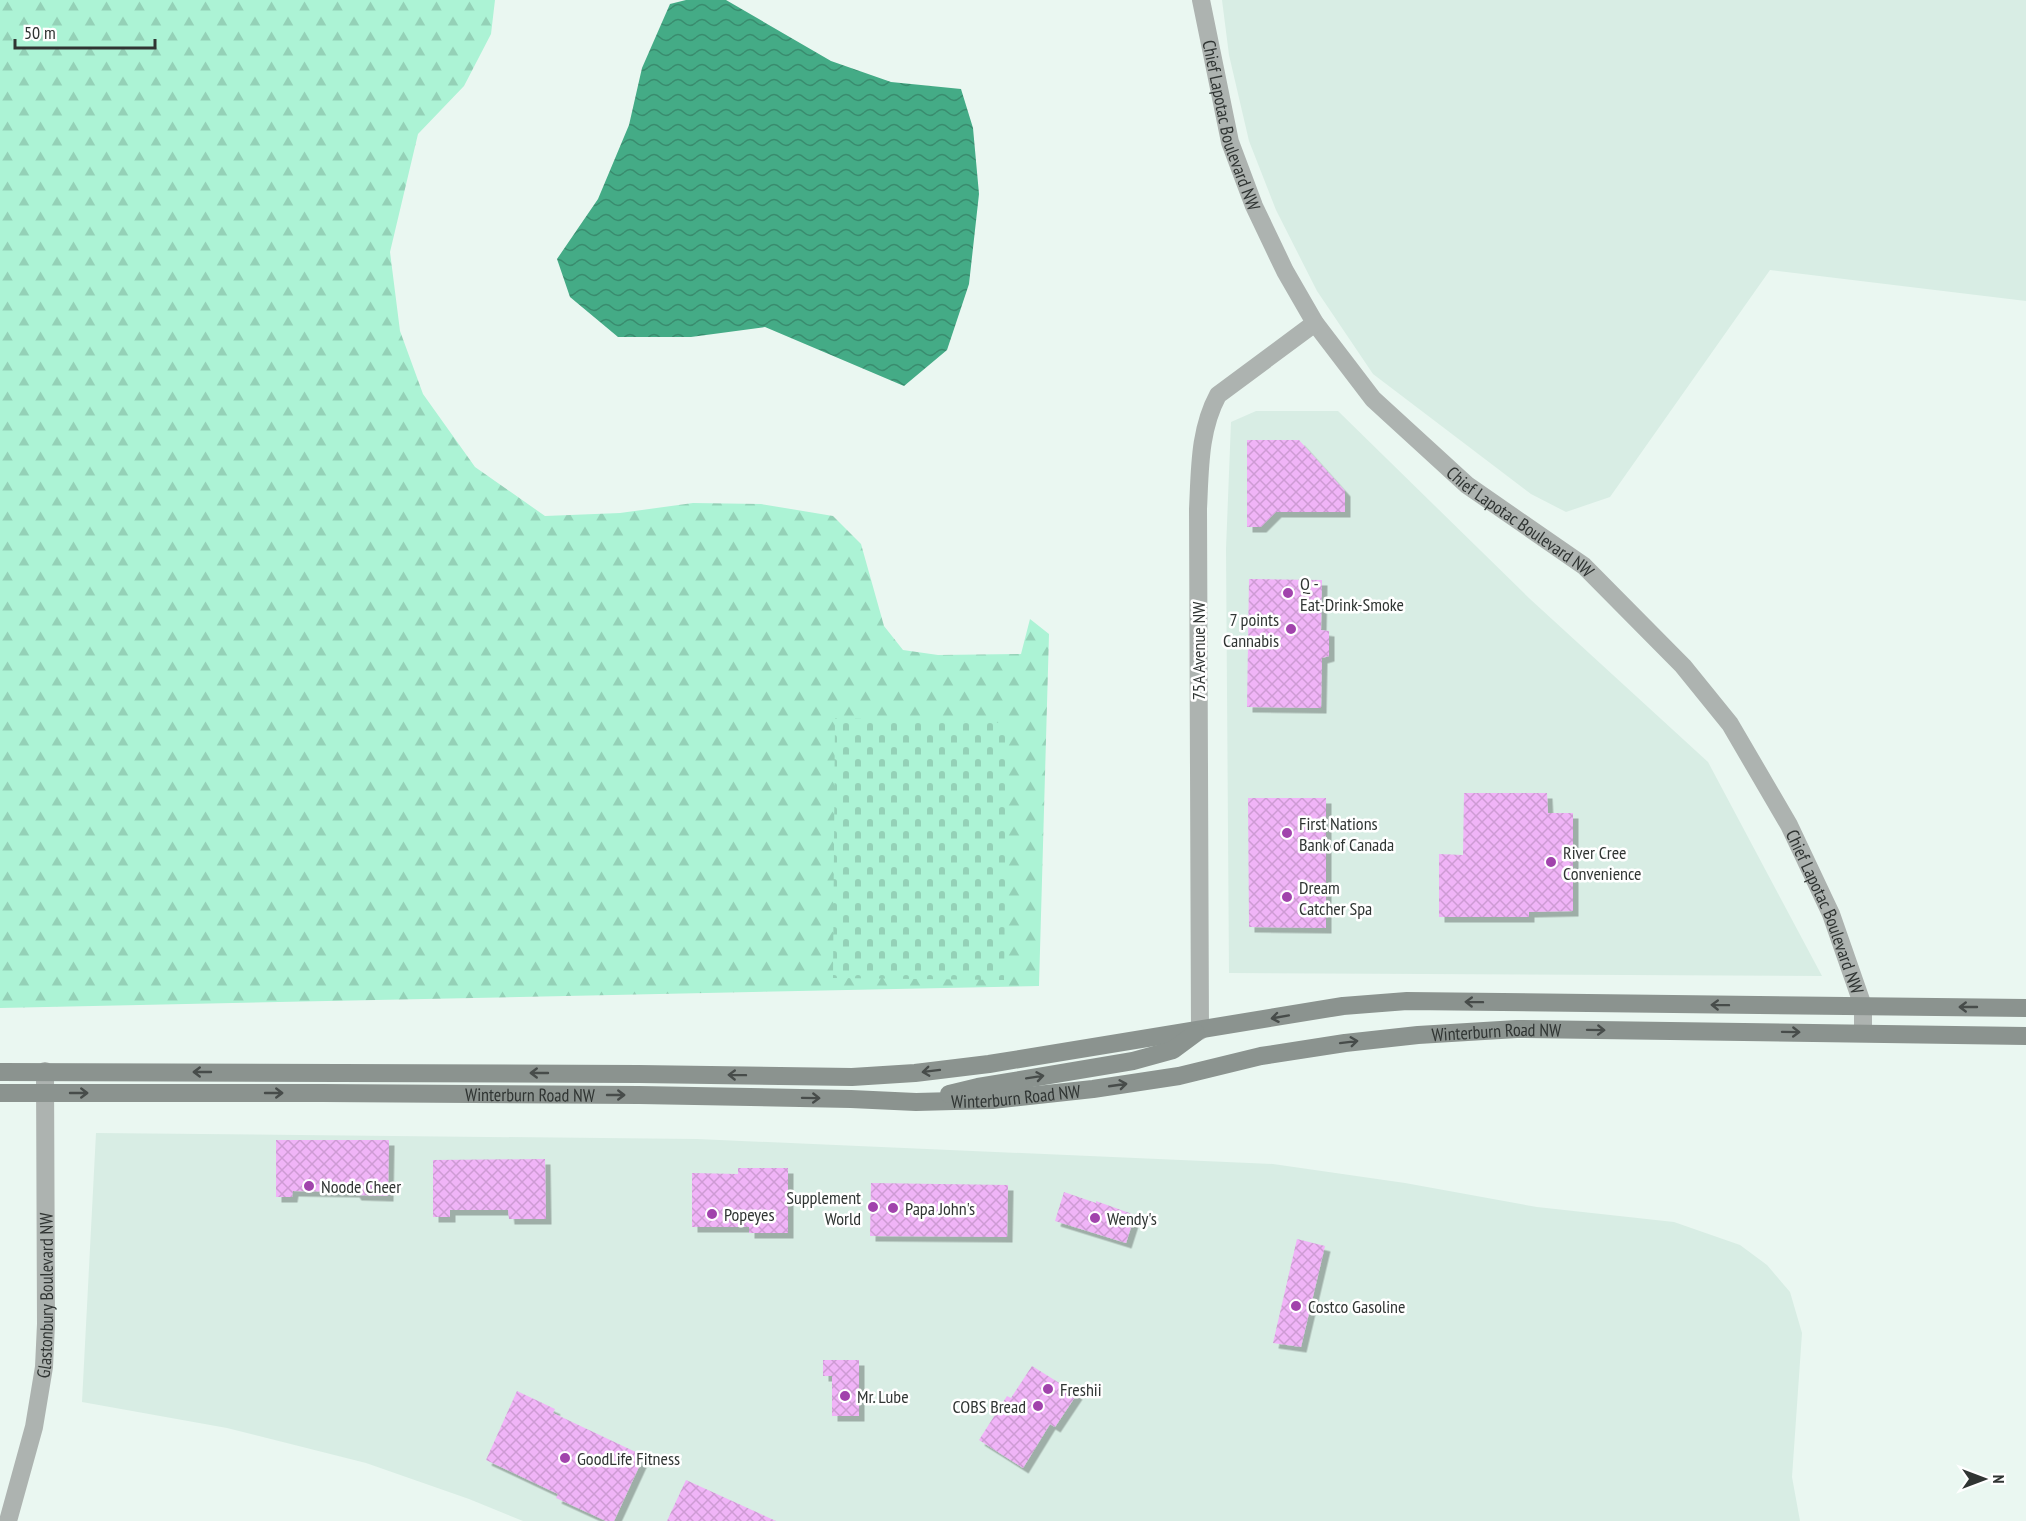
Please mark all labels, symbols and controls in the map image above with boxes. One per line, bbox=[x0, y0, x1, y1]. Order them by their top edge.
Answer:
scale bar bbox=[15, 12, 154, 50]
text: 50 m bbox=[24, 21, 56, 44]
street label: Chief Lapotac Boulevard NW bbox=[1198, 38, 1266, 214]
street label: Chief Lapotac Boulevard NW bbox=[1442, 461, 1599, 581]
place label: Q - Eat-Drink-Smoke bbox=[1300, 572, 1404, 616]
marker: Q - Eat-Drink-Smoke bbox=[1281, 586, 1295, 600]
street label: 75A Avenue NW bbox=[1187, 602, 1210, 700]
place label: 7 points Cannabis bbox=[1223, 608, 1279, 652]
marker: 7 points Cannabis bbox=[1284, 622, 1298, 636]
place label: First Nations Bank of Canada bbox=[1299, 812, 1394, 856]
marker: First Nations Bank of Canada bbox=[1280, 826, 1294, 840]
street label: Chief Lapotac Boulevard NW bbox=[1781, 826, 1869, 997]
place label: River Cree Convenience bbox=[1563, 841, 1642, 885]
marker: River Cree Convenience bbox=[1544, 855, 1558, 869]
place label: Dream Catcher Spa bbox=[1299, 876, 1372, 920]
marker: Dream Catcher Spa bbox=[1280, 890, 1294, 904]
one-way arrow bbox=[1464, 996, 1484, 1008]
one-way arrow bbox=[1711, 999, 1731, 1011]
one-way arrow bbox=[1958, 1001, 1978, 1013]
one-way arrow bbox=[1270, 1012, 1290, 1023]
street label: Winterburn Road NW bbox=[1431, 1017, 1561, 1046]
one-way arrow bbox=[1586, 1024, 1606, 1035]
one-way arrow bbox=[1781, 1026, 1801, 1038]
one-way arrow bbox=[1339, 1037, 1359, 1048]
one-way arrow bbox=[192, 1066, 212, 1078]
one-way arrow bbox=[922, 1066, 942, 1077]
one-way arrow bbox=[529, 1068, 549, 1079]
one-way arrow bbox=[727, 1070, 747, 1081]
one-way arrow bbox=[1024, 1072, 1044, 1083]
street label: Winterburn Road NW bbox=[951, 1079, 1081, 1113]
one-way arrow bbox=[1108, 1080, 1128, 1091]
street label: Winterburn Road NW bbox=[465, 1082, 595, 1106]
one-way arrow bbox=[69, 1087, 89, 1099]
one-way arrow bbox=[264, 1087, 284, 1099]
one-way arrow bbox=[606, 1089, 626, 1101]
one-way arrow bbox=[801, 1092, 821, 1104]
place label: Noode Cheer bbox=[321, 1175, 401, 1198]
marker: Noode Cheer bbox=[302, 1179, 316, 1193]
place label: Supplement World bbox=[786, 1186, 861, 1230]
place label: Papa John's bbox=[905, 1197, 975, 1220]
marker: Supplement World bbox=[866, 1200, 880, 1214]
marker: Papa John's bbox=[886, 1201, 900, 1215]
place label: Popeyes bbox=[724, 1203, 775, 1226]
marker: Popeyes bbox=[705, 1207, 719, 1221]
place label: Wendy's bbox=[1107, 1207, 1157, 1230]
marker: Wendy's bbox=[1088, 1211, 1102, 1225]
street label: Glastonbury Boulevard NW bbox=[31, 1213, 58, 1380]
place label: Costco Gasoline bbox=[1308, 1295, 1405, 1318]
marker: Costco Gasoline bbox=[1289, 1299, 1303, 1313]
place label: Freshii bbox=[1060, 1378, 1102, 1401]
marker: Freshii bbox=[1041, 1382, 1055, 1396]
place label: Mr. Lube bbox=[857, 1385, 909, 1408]
marker: Mr. Lube bbox=[838, 1389, 852, 1403]
place label: COBS Bread bbox=[952, 1395, 1026, 1418]
marker: COBS Bread bbox=[1031, 1399, 1045, 1413]
place label: GoodLife Fitness bbox=[577, 1447, 680, 1470]
north arrow bbox=[1954, 1449, 2014, 1509]
marker: GoodLife Fitness bbox=[558, 1451, 572, 1465]
text: N bbox=[1989, 1475, 2009, 1483]

